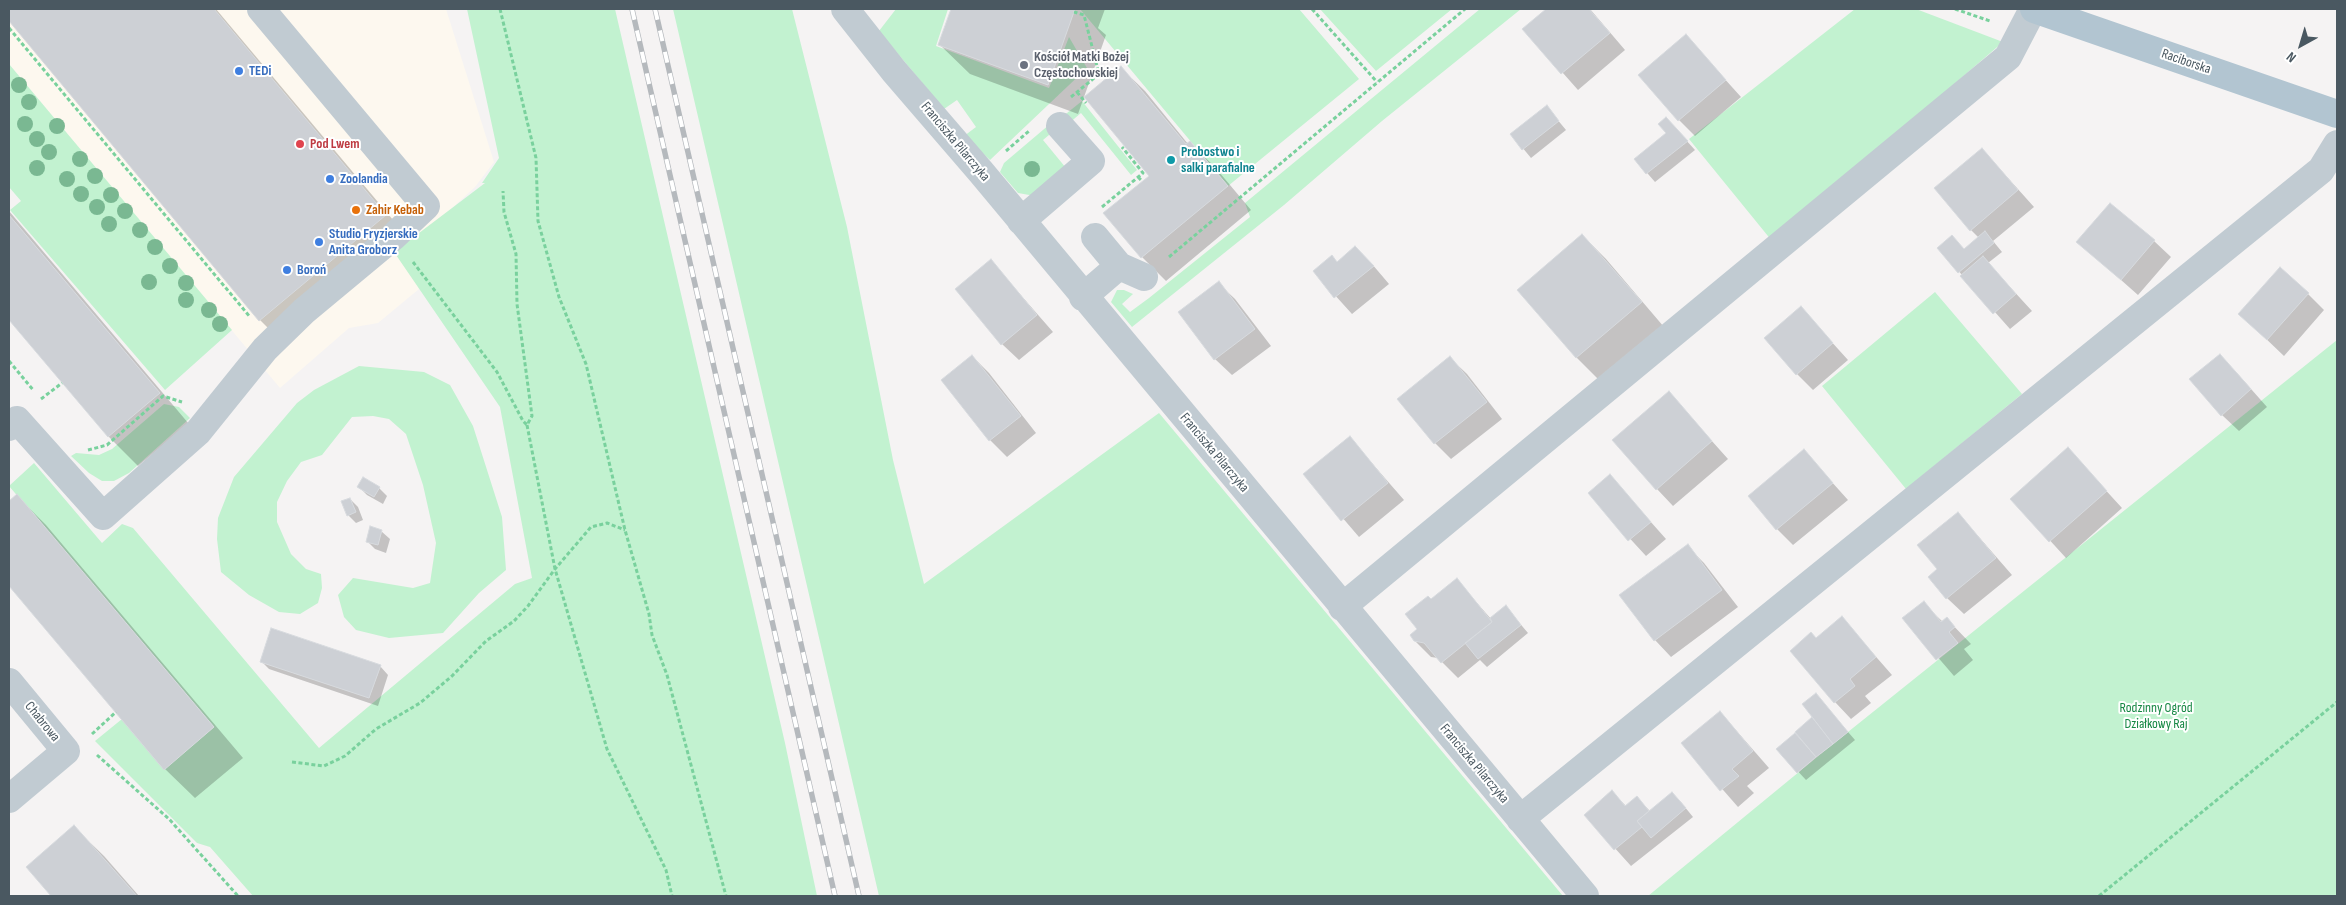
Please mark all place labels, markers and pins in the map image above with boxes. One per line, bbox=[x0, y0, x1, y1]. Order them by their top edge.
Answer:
place label: Kościół Matki Bożej Częstochowskiej bbox=[1034, 49, 1129, 82]
marker: Kościół Matki Bożej Częstochowskiej bbox=[1018, 59, 1030, 71]
place label: TEDi bbox=[249, 63, 271, 79]
marker: TEDi bbox=[233, 65, 245, 77]
place label: Pod Lwem bbox=[310, 136, 360, 152]
marker: Pod Lwem bbox=[294, 138, 306, 150]
place label: Probostwo i salki parafialne bbox=[1181, 144, 1255, 176]
marker: Probostwo i salki parafialne bbox=[1165, 154, 1177, 166]
place label: Zoolandia bbox=[340, 171, 388, 187]
marker: Zoolandia bbox=[324, 173, 336, 185]
place label: Zahir Kebab bbox=[366, 202, 424, 218]
marker: Zahir Kebab bbox=[350, 204, 362, 216]
place label: Studio Fryzjerskie Anita Groborz bbox=[329, 226, 418, 258]
marker: Studio Fryzjerskie Anita Groborz bbox=[313, 236, 325, 248]
place label: Boroń bbox=[297, 262, 326, 278]
marker: Boroń bbox=[281, 264, 293, 276]

